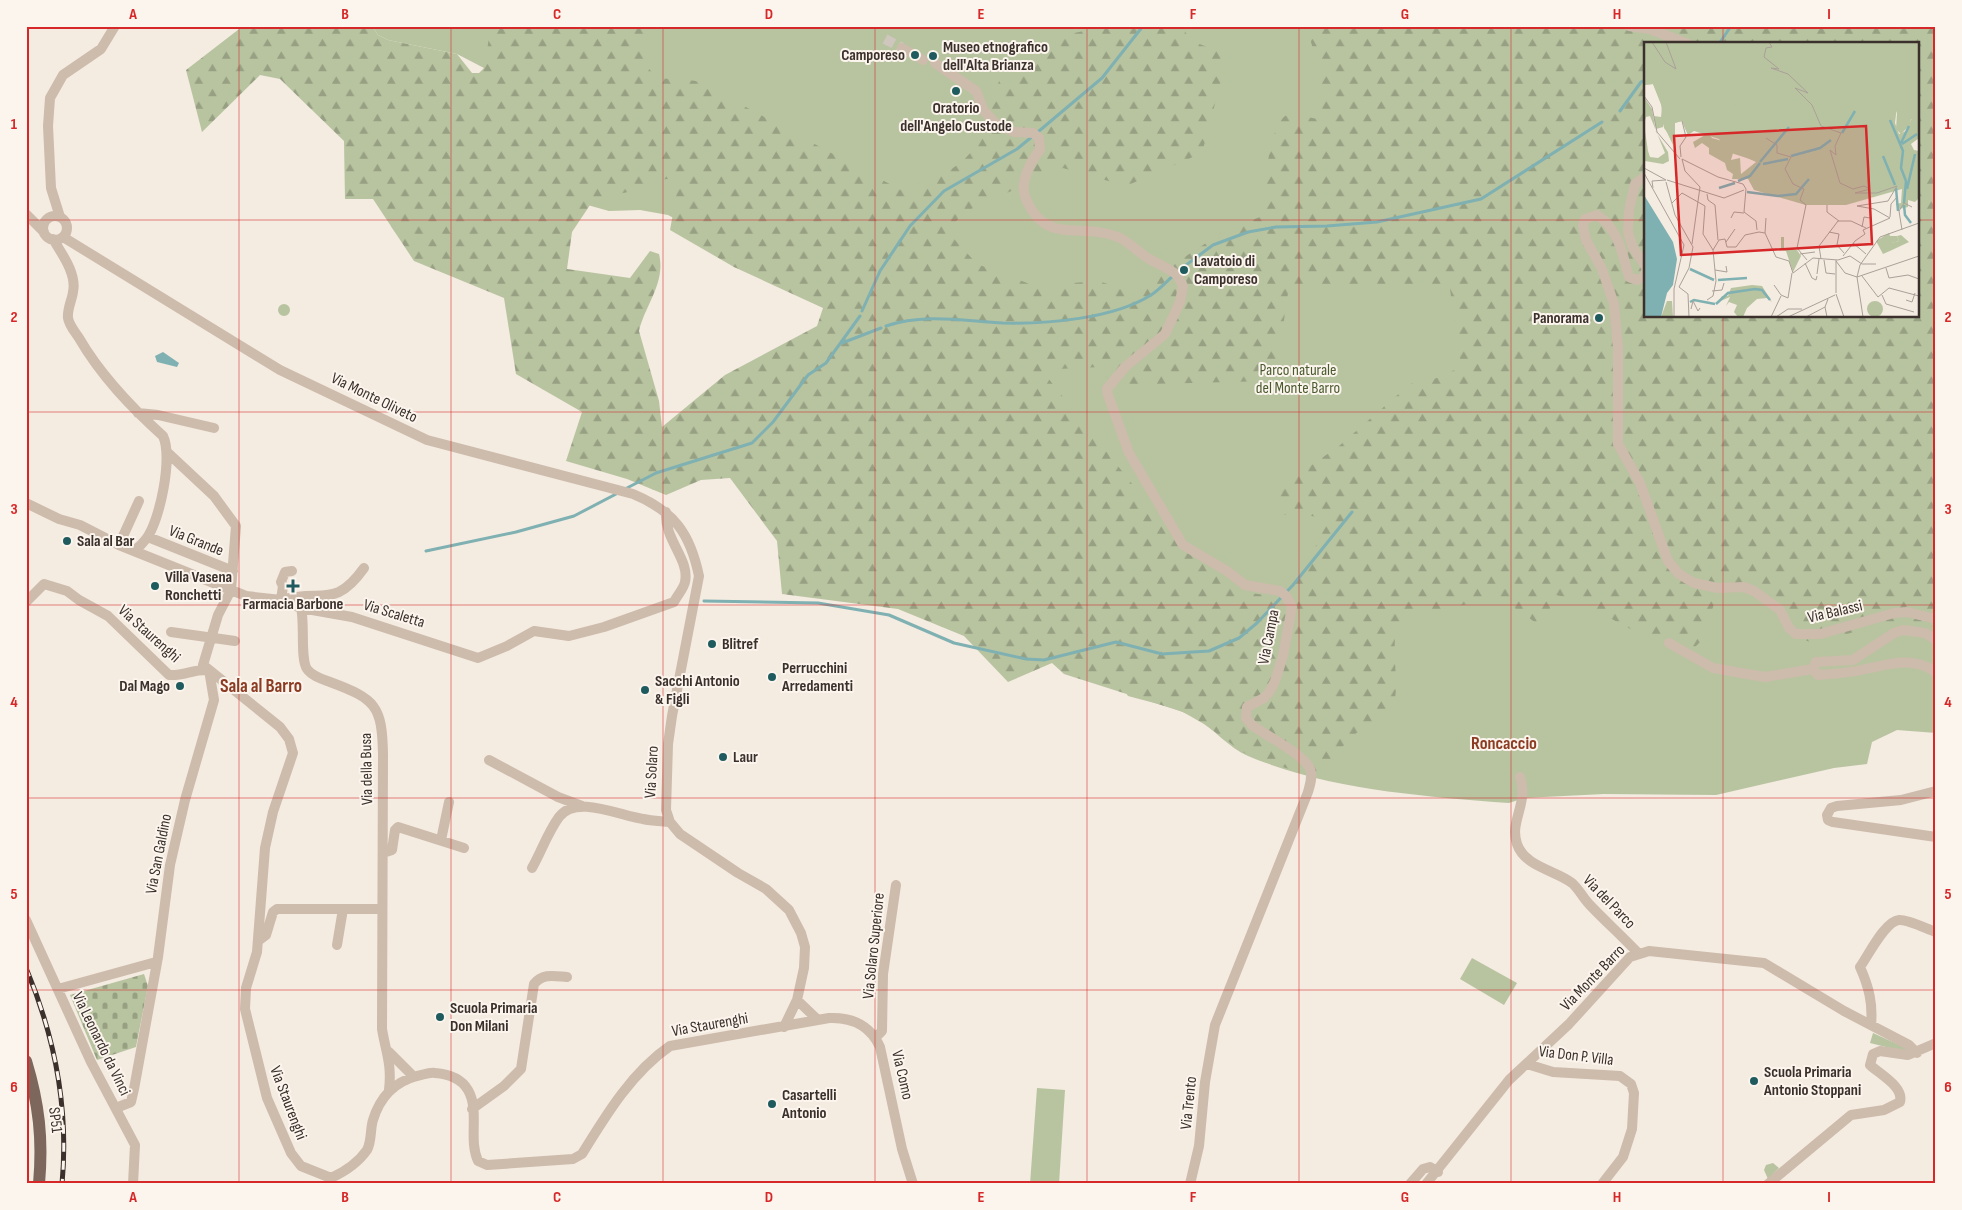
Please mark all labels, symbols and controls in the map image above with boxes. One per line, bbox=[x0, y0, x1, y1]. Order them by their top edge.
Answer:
text: A bbox=[128, 5, 137, 24]
text: B bbox=[341, 5, 349, 24]
text: C bbox=[553, 5, 561, 24]
text: D bbox=[765, 5, 773, 24]
text: E bbox=[978, 5, 985, 24]
text: F bbox=[1190, 5, 1197, 24]
text: G bbox=[1401, 5, 1409, 24]
text: H bbox=[1613, 5, 1621, 24]
text: I bbox=[1827, 5, 1831, 24]
place label: Museo etnografico dell'Alta Brianza bbox=[943, 38, 1048, 75]
inset map bbox=[1644, 42, 1920, 318]
place label: Camporeso bbox=[841, 46, 905, 65]
marker: Camporeso bbox=[909, 49, 921, 61]
marker: Museo etnografico dell'Alta Brianza bbox=[927, 50, 939, 62]
marker: Oratorio dell'Angelo Custode bbox=[950, 85, 962, 97]
place label: Oratorio dell'Angelo Custode bbox=[900, 99, 1012, 136]
text: 1 bbox=[11, 115, 18, 134]
text: 1 bbox=[1945, 115, 1952, 134]
place label: Lavatoio di Camporeso bbox=[1194, 252, 1258, 289]
marker: Lavatoio di Camporeso bbox=[1178, 264, 1190, 276]
text: 2 bbox=[10, 308, 18, 327]
text: 2 bbox=[1944, 308, 1952, 327]
place label: Panorama bbox=[1533, 309, 1589, 328]
marker: Panorama bbox=[1593, 312, 1605, 324]
park label: Parco naturale del Monte Barro bbox=[1256, 361, 1340, 398]
street label: Via Monte Oliveto bbox=[328, 369, 420, 427]
text: 3 bbox=[10, 500, 18, 519]
text: 3 bbox=[1944, 500, 1952, 519]
street label: Via Grande bbox=[166, 521, 226, 561]
place label: Sala al Bar bbox=[77, 532, 135, 551]
marker: Sala al Bar bbox=[61, 535, 73, 547]
place label: Villa Vasena Ronchetti bbox=[165, 568, 232, 605]
marker: Villa Vasena Ronchetti bbox=[149, 580, 161, 592]
marker: Farmacia Barbone bbox=[287, 580, 299, 592]
place label: Farmacia Barbone bbox=[243, 595, 344, 614]
street label: Via Scaletta bbox=[361, 596, 427, 632]
street label: Via Balassi bbox=[1806, 596, 1864, 628]
street label: Via Staurenghi bbox=[114, 601, 184, 667]
street label: Via Campa bbox=[1254, 608, 1284, 666]
place label: Blitref bbox=[722, 635, 759, 654]
marker: Blitref bbox=[706, 638, 718, 650]
place label: Perrucchini Arredamenti bbox=[781, 659, 853, 696]
marker: Perrucchini Arredamenti bbox=[766, 671, 778, 683]
place label: Sacchi Antonio & Figli bbox=[655, 672, 740, 709]
district label: Sala al Barro bbox=[220, 675, 302, 698]
place label: Dal Mago bbox=[119, 677, 170, 696]
marker: Dal Mago bbox=[174, 680, 186, 692]
marker: Sacchi Antonio & Figli bbox=[639, 684, 651, 696]
text: 4 bbox=[10, 693, 18, 712]
text: 4 bbox=[1944, 693, 1952, 712]
street label: Via della Busa bbox=[357, 733, 377, 805]
district label: Roncaccio bbox=[1471, 733, 1537, 754]
street label: Via Solaro bbox=[641, 745, 663, 799]
place label: Laur bbox=[733, 748, 758, 767]
marker: Laur bbox=[717, 751, 729, 763]
street label: Via San Galdino bbox=[142, 812, 176, 896]
street label: Via del Parco bbox=[1579, 871, 1639, 933]
text: 5 bbox=[10, 885, 18, 904]
text: 5 bbox=[1944, 885, 1952, 904]
street label: Via Solaro Superiore bbox=[859, 892, 889, 1000]
street label: Via Monte Barro bbox=[1557, 941, 1629, 1015]
street label: Via Leonardo da Vinci bbox=[68, 989, 134, 1099]
place label: Scuola Primaria Don Milani bbox=[450, 999, 538, 1036]
street label: Via Staurenghi bbox=[670, 1009, 750, 1041]
marker: Scuola Primaria Don Milani bbox=[434, 1011, 446, 1023]
street label: Via Don P. Villa bbox=[1538, 1042, 1614, 1070]
street label: Via Como bbox=[887, 1048, 917, 1102]
place label: Scuola Primaria Antonio Stoppani bbox=[1763, 1063, 1861, 1100]
street label: Via Staurenghi bbox=[265, 1064, 311, 1142]
street label: Via Trento bbox=[1177, 1075, 1201, 1131]
marker: Scuola Primaria Antonio Stoppani bbox=[1748, 1075, 1760, 1087]
text: 6 bbox=[10, 1078, 18, 1097]
text: 6 bbox=[1944, 1078, 1952, 1097]
place label: Casartelli Antonio bbox=[781, 1086, 836, 1123]
marker: Casartelli Antonio bbox=[766, 1098, 778, 1110]
street label: SP51 bbox=[44, 1106, 66, 1134]
text: A bbox=[128, 1188, 137, 1207]
text: B bbox=[341, 1188, 349, 1207]
text: C bbox=[553, 1188, 561, 1207]
text: D bbox=[765, 1188, 773, 1207]
text: E bbox=[978, 1188, 985, 1207]
text: F bbox=[1190, 1188, 1197, 1207]
text: G bbox=[1401, 1188, 1409, 1207]
text: H bbox=[1613, 1188, 1621, 1207]
text: I bbox=[1827, 1188, 1831, 1207]

